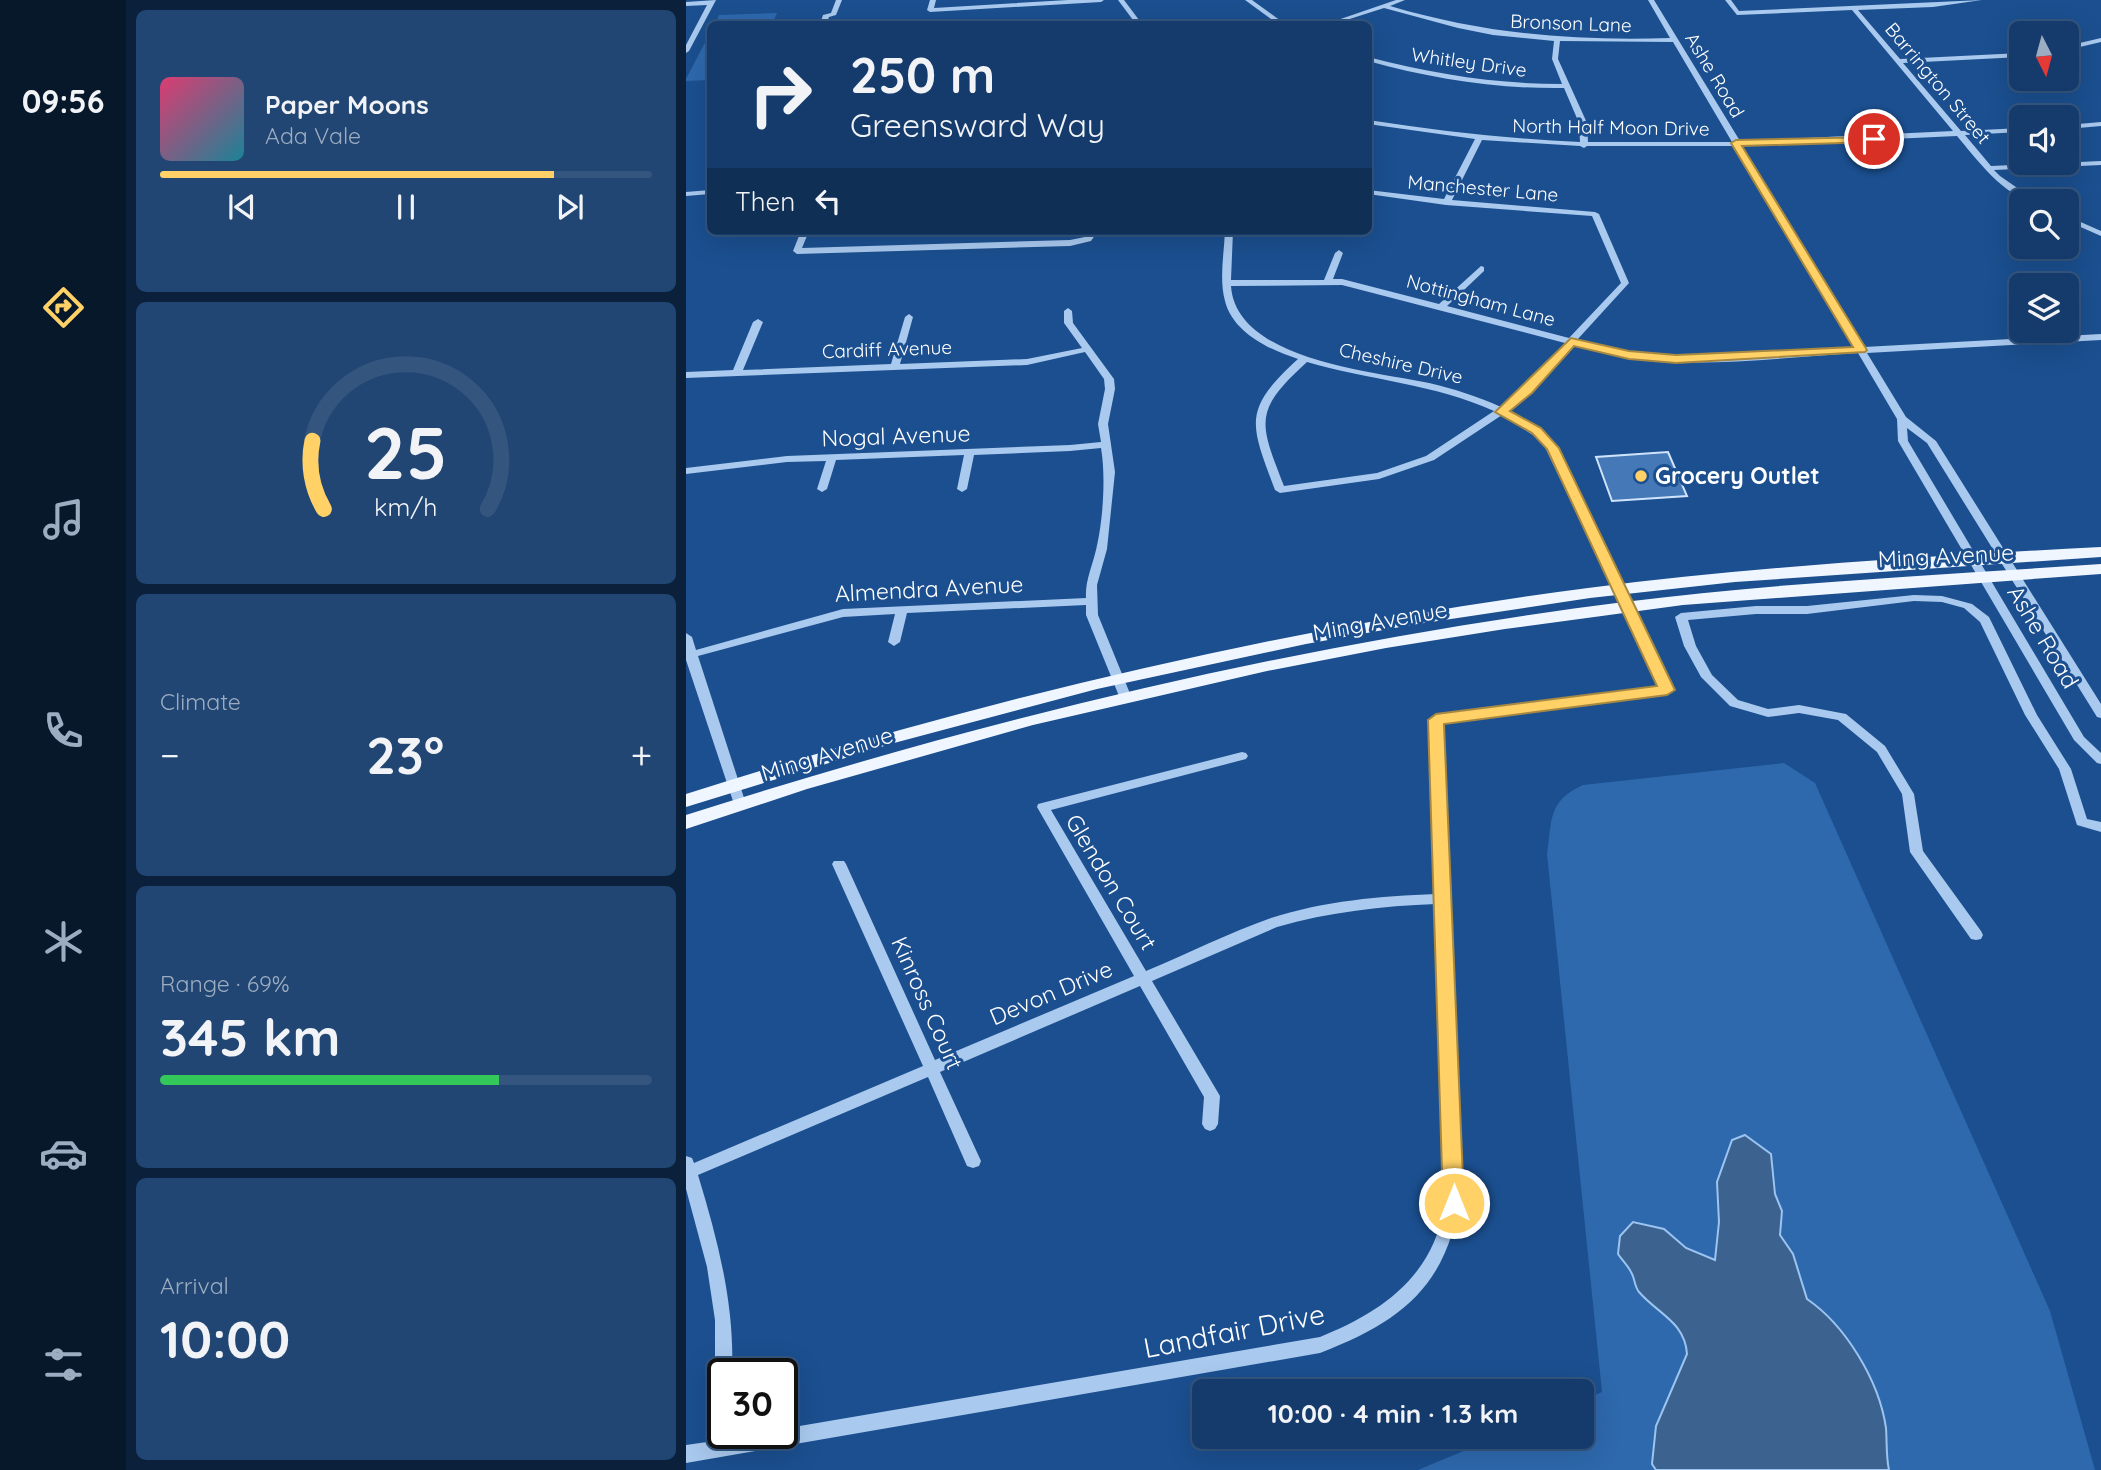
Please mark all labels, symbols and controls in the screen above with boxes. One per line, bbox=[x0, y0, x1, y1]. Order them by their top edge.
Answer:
street label: Bronson Lane bbox=[1510, 9, 1632, 37]
street label: Barrington Street bbox=[1880, 17, 1996, 149]
north arrow bbox=[2009, 21, 2079, 91]
map controls bbox=[2009, 21, 2079, 343]
street label: Ashe Road bbox=[1680, 28, 1750, 122]
street label: Whitley Drive bbox=[1410, 42, 1528, 82]
text: 250 m bbox=[850, 44, 995, 105]
icon: right bbox=[735, 49, 826, 140]
text: 09:56 bbox=[22, 81, 104, 121]
text: Paper Moons bbox=[265, 88, 429, 121]
text: Greensward Way bbox=[850, 105, 1105, 145]
button: sound bbox=[2009, 105, 2079, 175]
pin bbox=[1844, 109, 1904, 169]
street label: North Half Moon Drive bbox=[1512, 113, 1710, 141]
icon: arrive bbox=[1855, 120, 1893, 158]
text: Ada Vale bbox=[265, 121, 361, 150]
street label: Manchester Lane bbox=[1407, 169, 1559, 207]
icon: left bbox=[809, 182, 847, 220]
text: Then bbox=[735, 185, 795, 218]
icon: previous bbox=[223, 188, 261, 226]
icon: pause bbox=[387, 188, 425, 226]
icon: next bbox=[551, 188, 589, 226]
button: search bbox=[2009, 189, 2079, 259]
street label: Nottingham Lane bbox=[1404, 269, 1558, 331]
button: layers bbox=[2009, 273, 2079, 343]
icon: directions bbox=[39, 283, 88, 332]
street label: Cardiff Avenue bbox=[821, 335, 953, 363]
street label: Cheshire Drive bbox=[1337, 337, 1465, 389]
text: 25 bbox=[364, 406, 448, 497]
street label: Nogal Avenue bbox=[821, 418, 971, 453]
place label: Grocery Outlet bbox=[1655, 461, 1820, 490]
marker: Grocery Outlet bbox=[1633, 468, 1649, 484]
text: km/h bbox=[374, 491, 438, 522]
icon: music bbox=[39, 495, 88, 544]
street label: Ming Avenue bbox=[1877, 537, 2015, 574]
street label: Almendra Avenue bbox=[834, 569, 1024, 608]
street label: Ashe Road bbox=[2001, 580, 2085, 694]
street label: Ming Avenue bbox=[1310, 594, 1450, 647]
text: Climate bbox=[160, 687, 241, 716]
icon: phone bbox=[39, 706, 88, 755]
street label: Ming Avenue bbox=[757, 720, 896, 787]
text: 23° bbox=[366, 722, 444, 787]
text: − bbox=[160, 731, 180, 779]
text: + bbox=[631, 731, 652, 779]
street label: Glendon Court bbox=[1059, 809, 1163, 955]
icon: climate bbox=[39, 917, 88, 966]
street label: Kinross Court bbox=[885, 932, 970, 1074]
street label: Devon Drive bbox=[985, 954, 1117, 1031]
text: Range · 69% bbox=[160, 969, 290, 998]
text: 345 km bbox=[160, 1004, 341, 1069]
icon: car bbox=[39, 1129, 88, 1178]
position arrow bbox=[1417, 1166, 1491, 1240]
text: Arrival bbox=[160, 1271, 229, 1300]
street label: Landfair Drive bbox=[1140, 1296, 1327, 1365]
text: 10:00 bbox=[160, 1306, 290, 1371]
icon: filters bbox=[39, 1340, 88, 1389]
speed limit sign: 30 bbox=[707, 1358, 798, 1449]
text: 10:00 · 4 min · 1.3 km bbox=[1268, 1397, 1518, 1430]

